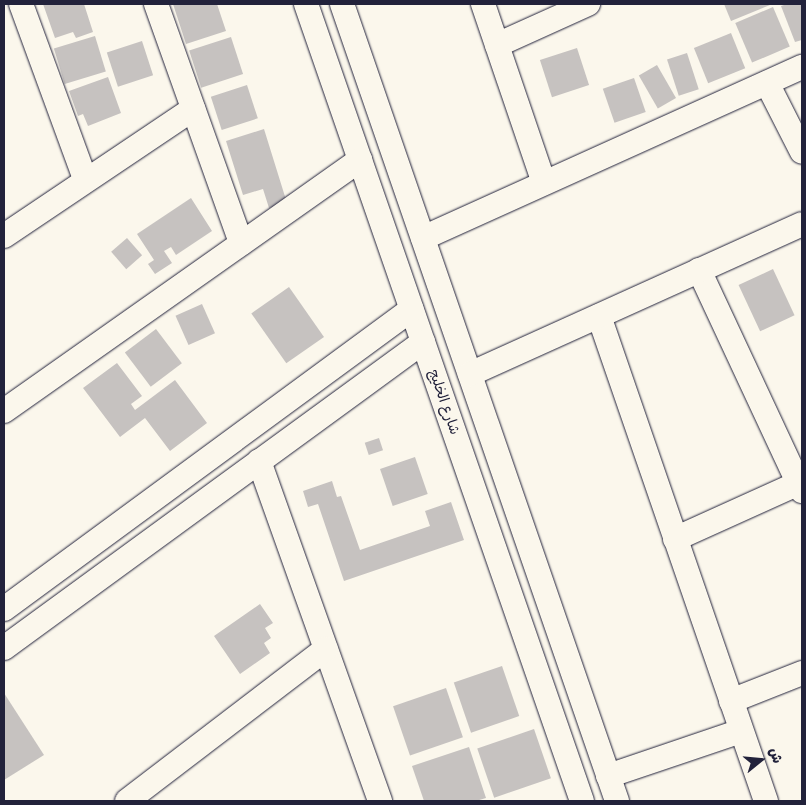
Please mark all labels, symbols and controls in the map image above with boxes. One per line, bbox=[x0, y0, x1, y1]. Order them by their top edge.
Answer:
street label: شارع الخليج bbox=[425, 367, 463, 437]
north arrow bbox=[736, 735, 786, 785]
text: ش bbox=[765, 746, 786, 765]

